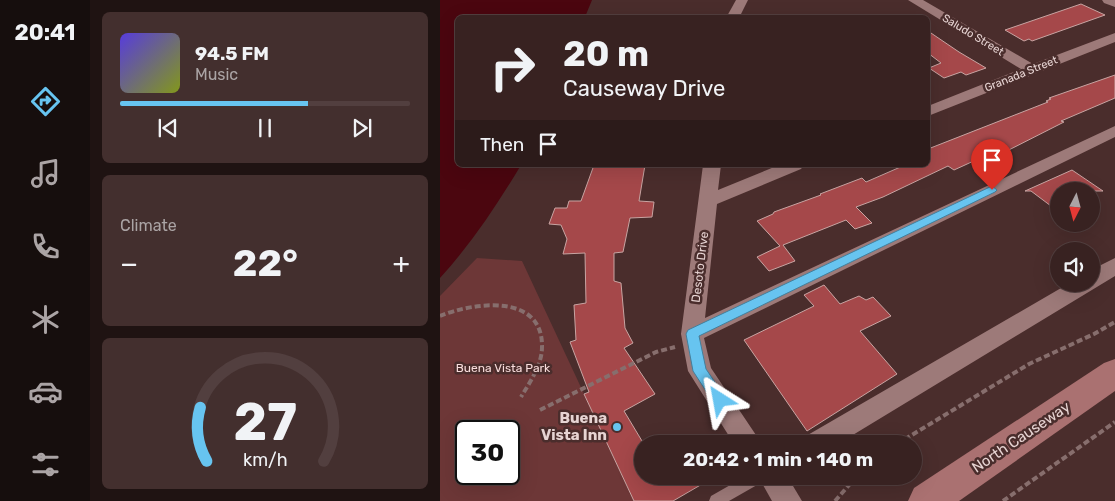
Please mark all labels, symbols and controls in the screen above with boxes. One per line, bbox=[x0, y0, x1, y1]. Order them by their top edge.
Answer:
street label: Saludo Street bbox=[940, 12, 1007, 59]
text: 20:41 bbox=[14, 19, 76, 46]
text: 20 m bbox=[563, 33, 649, 75]
icon: right bbox=[480, 35, 545, 100]
text: 94.5 FM bbox=[195, 42, 269, 65]
street label: Granada Street bbox=[983, 53, 1060, 95]
text: Music bbox=[195, 65, 238, 84]
text: Causeway Drive bbox=[563, 75, 725, 102]
icon: directions bbox=[28, 84, 63, 119]
icon: previous bbox=[154, 114, 182, 142]
icon: pause bbox=[251, 114, 279, 142]
icon: next bbox=[348, 114, 376, 142]
icon: arrive bbox=[534, 130, 562, 158]
text: Then bbox=[480, 133, 524, 156]
pin bbox=[971, 139, 1013, 190]
icon: arrive bbox=[978, 146, 1006, 174]
icon: music bbox=[28, 156, 63, 191]
north arrow bbox=[1050, 182, 1100, 232]
map controls bbox=[1050, 182, 1100, 292]
text: Climate bbox=[120, 216, 177, 235]
icon: phone bbox=[28, 229, 63, 264]
street label: Desoto Drive bbox=[689, 230, 711, 303]
text: 22° bbox=[233, 240, 298, 286]
button: sound bbox=[1050, 242, 1100, 292]
text: − bbox=[120, 247, 138, 280]
text: + bbox=[393, 247, 410, 280]
icon: climate bbox=[28, 302, 63, 337]
park label: Buena Vista Park bbox=[456, 361, 551, 375]
position arrow bbox=[693, 373, 745, 425]
icon: car bbox=[28, 374, 63, 409]
text: 27 bbox=[233, 391, 297, 453]
street label: North Causeway bbox=[968, 397, 1074, 477]
place label: Buena Vista Inn bbox=[541, 409, 607, 444]
speed limit sign: 30 bbox=[455, 420, 520, 485]
marker: Buena Vista Inn bbox=[611, 421, 623, 433]
icon: filters bbox=[28, 447, 63, 482]
text: 20:42 · 1 min · 140 m bbox=[683, 448, 873, 471]
text: km/h bbox=[243, 449, 287, 470]

